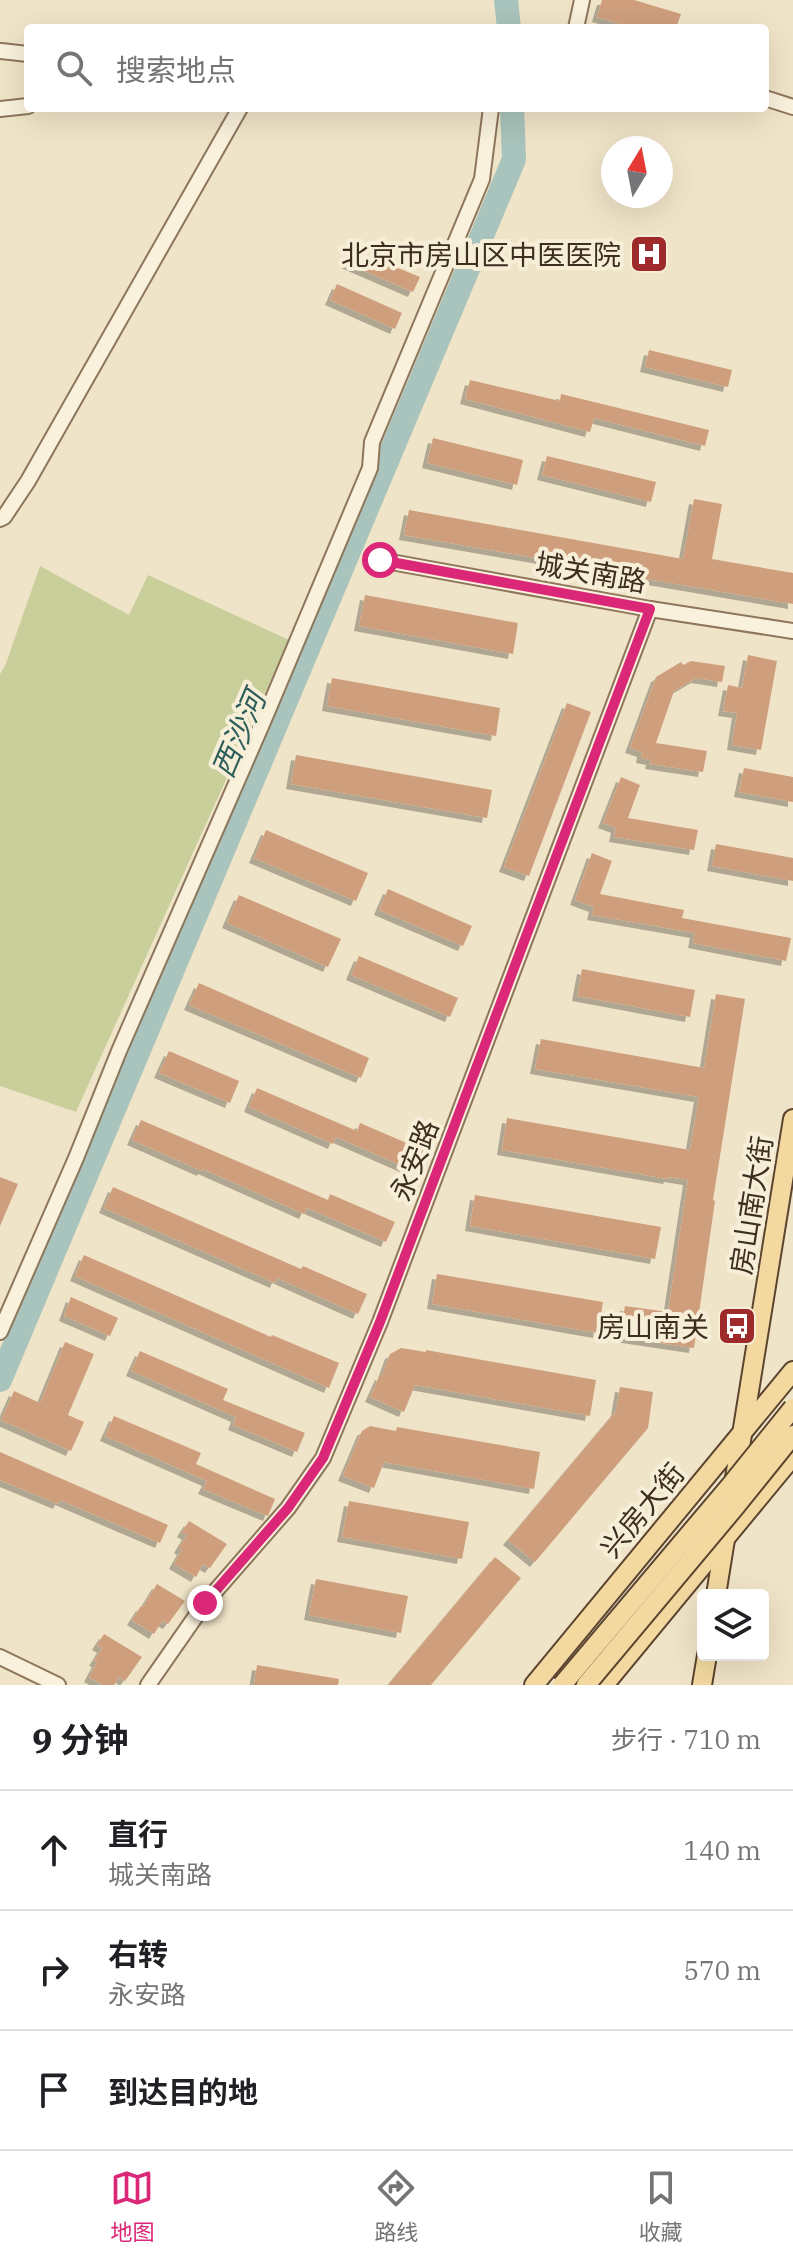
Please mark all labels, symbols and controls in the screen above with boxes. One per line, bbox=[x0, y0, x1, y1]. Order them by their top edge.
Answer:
search box bbox=[24, 24, 769, 112]
icon: search bbox=[52, 46, 96, 90]
text: 搜索地点 bbox=[116, 50, 236, 89]
north arrow bbox=[601, 136, 673, 208]
hospital icon: 北京市房山区中医医院 bbox=[628, 233, 670, 275]
place label: 北京市房山区中医医院 bbox=[341, 236, 621, 273]
route start bbox=[362, 542, 398, 578]
street label: 城关南路 bbox=[533, 544, 649, 600]
water label: 西沙河 bbox=[202, 680, 275, 783]
street label: 永安路 bbox=[382, 1114, 446, 1206]
street label: 房山南大街 bbox=[722, 1133, 780, 1277]
bus stop icon: 房山南关 bbox=[716, 1305, 758, 1347]
place label: 房山南关 bbox=[597, 1308, 709, 1345]
street label: 兴房大街 bbox=[592, 1455, 692, 1565]
route end bbox=[187, 1585, 223, 1621]
map controls bbox=[697, 1589, 769, 1661]
button: layers bbox=[697, 1589, 769, 1661]
text: 9 分钟 bbox=[32, 1717, 128, 1761]
text: 步行 · 710 m bbox=[611, 1722, 761, 1756]
text: 直行 bbox=[108, 1814, 168, 1853]
icon: ahead bbox=[32, 1828, 76, 1872]
text: 140 m bbox=[683, 1833, 761, 1867]
text: 城关南路 bbox=[108, 1857, 212, 1891]
text: 右转 bbox=[108, 1934, 168, 1973]
icon: right bbox=[32, 1948, 76, 1992]
text: 570 m bbox=[683, 1953, 761, 1987]
text: 永安路 bbox=[108, 1977, 186, 2011]
icon: arrive bbox=[32, 2068, 76, 2112]
text: 到达目的地 bbox=[108, 2072, 258, 2111]
tab: 地图 bbox=[110, 2166, 154, 2246]
tab: 路线 bbox=[374, 2166, 419, 2246]
tab: 收藏 bbox=[639, 2166, 683, 2246]

